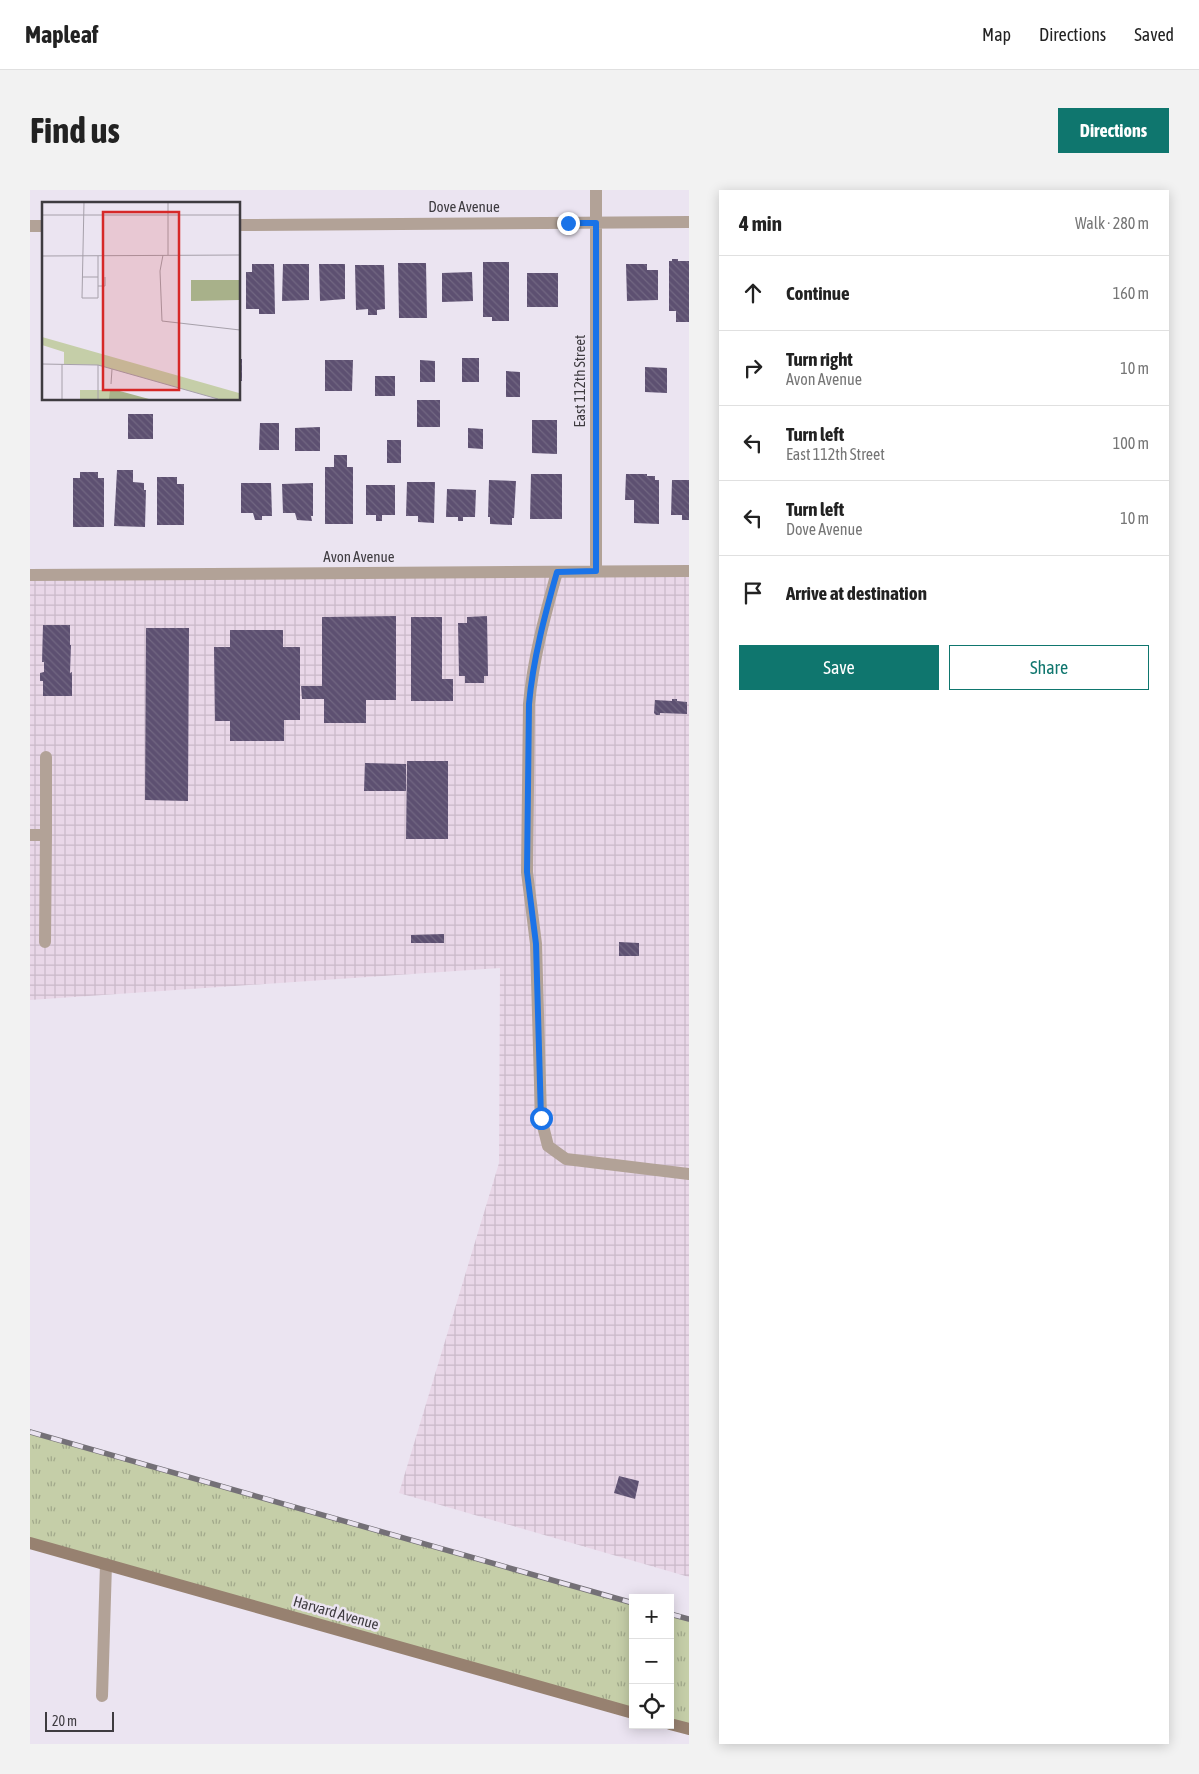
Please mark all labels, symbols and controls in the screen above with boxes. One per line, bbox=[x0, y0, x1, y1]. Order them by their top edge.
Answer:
text: Mapleaf bbox=[25, 21, 98, 48]
text: Map bbox=[982, 24, 1011, 45]
text: Directions bbox=[1039, 24, 1106, 45]
text: Saved bbox=[1134, 24, 1174, 45]
button: Directions bbox=[1058, 108, 1169, 153]
text: Find us bbox=[30, 110, 120, 150]
street label: Dove Avenue bbox=[428, 198, 500, 215]
inset map bbox=[42, 202, 240, 400]
text: 4 min bbox=[739, 211, 782, 235]
route end bbox=[557, 212, 580, 235]
text: Walk · 280 m bbox=[1075, 214, 1149, 232]
icon: ahead bbox=[739, 279, 767, 307]
text: Continue bbox=[786, 282, 850, 304]
text: 160 m bbox=[1113, 284, 1149, 302]
street label: East 112th Street bbox=[571, 335, 588, 427]
text: Turn right bbox=[786, 348, 853, 370]
icon: right bbox=[739, 354, 767, 382]
text: 10 m bbox=[1120, 359, 1149, 377]
text: Avon Avenue bbox=[786, 370, 862, 388]
text: Turn left bbox=[786, 423, 844, 445]
icon: left bbox=[739, 429, 767, 457]
text: 100 m bbox=[1113, 434, 1149, 452]
text: East 112th Street bbox=[786, 445, 885, 463]
text: Turn left bbox=[786, 498, 844, 520]
icon: left bbox=[739, 504, 767, 532]
text: 10 m bbox=[1120, 509, 1149, 527]
text: Dove Avenue bbox=[786, 520, 863, 538]
street label: Avon Avenue bbox=[323, 548, 395, 565]
icon: arrive bbox=[739, 579, 767, 607]
text: Arrive at destination bbox=[786, 582, 927, 604]
button: Save bbox=[739, 645, 939, 690]
button: Share bbox=[949, 645, 1149, 690]
route start bbox=[530, 1107, 553, 1130]
street label: Harvard Avenue bbox=[291, 1592, 381, 1633]
map controls bbox=[629, 1594, 674, 1729]
button: + bbox=[629, 1594, 674, 1639]
button: − bbox=[629, 1639, 674, 1684]
button: locate bbox=[629, 1684, 674, 1729]
scale bar bbox=[45, 1709, 114, 1732]
text: 20 m bbox=[52, 1713, 77, 1729]

